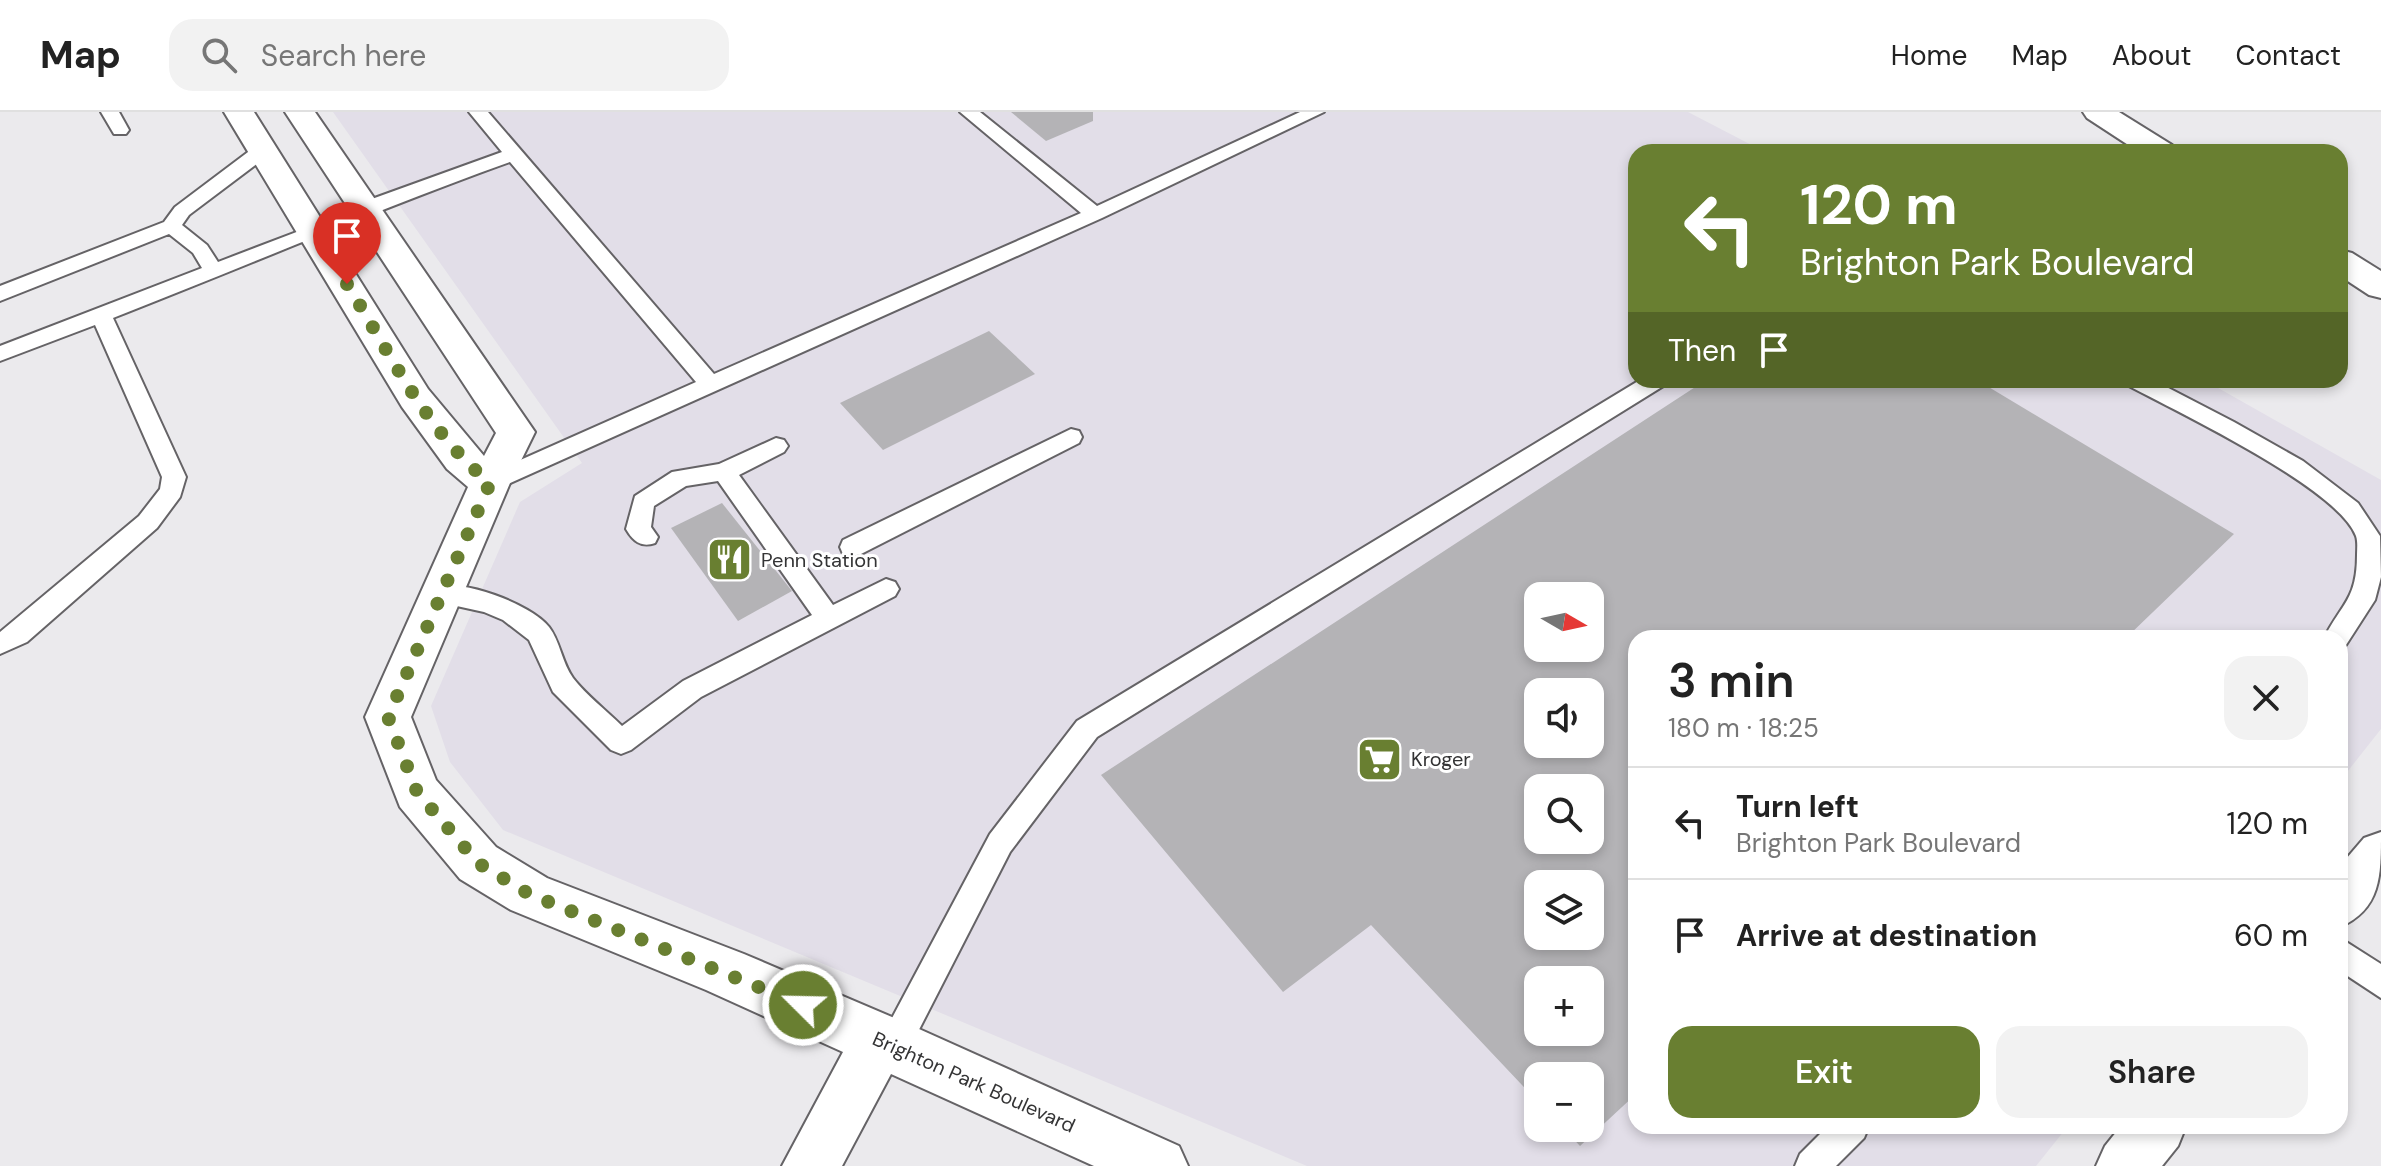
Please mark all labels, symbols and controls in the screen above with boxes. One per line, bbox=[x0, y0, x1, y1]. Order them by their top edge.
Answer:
search box bbox=[169, 19, 729, 91]
text: Map bbox=[40, 30, 121, 80]
icon: search bbox=[197, 33, 241, 77]
text: Search here bbox=[261, 36, 426, 75]
text: Home bbox=[1891, 37, 1967, 74]
text: Map bbox=[2011, 37, 2068, 74]
text: About bbox=[2112, 37, 2191, 74]
text: Contact bbox=[2235, 37, 2341, 74]
text: 120 m bbox=[1800, 168, 1958, 241]
icon: left bbox=[1668, 176, 1772, 280]
pin bbox=[313, 202, 381, 284]
icon: arrive bbox=[325, 214, 369, 258]
text: Brighton Park Boulevard bbox=[1800, 239, 2195, 286]
icon: arrive bbox=[1752, 328, 1796, 372]
text: Then bbox=[1668, 331, 1736, 370]
restaurant icon: Penn Station bbox=[706, 536, 754, 584]
place label: Penn Station bbox=[761, 547, 878, 573]
north arrow bbox=[1524, 582, 1604, 662]
map controls bbox=[1524, 582, 1604, 1142]
text: 3 min bbox=[1668, 649, 1795, 712]
button: close bbox=[2224, 656, 2308, 740]
button: sound bbox=[1524, 678, 1604, 758]
text: 180 m · 18:25 bbox=[1668, 711, 1819, 745]
supermarket icon: Kroger bbox=[1356, 735, 1404, 783]
place label: Kroger bbox=[1411, 746, 1471, 772]
button: search bbox=[1524, 774, 1604, 854]
text: Turn left bbox=[1736, 787, 1859, 826]
icon: left bbox=[1668, 801, 1712, 845]
text: 120 m bbox=[2226, 804, 2308, 843]
text: Brighton Park Boulevard bbox=[1736, 826, 2021, 860]
button: layers bbox=[1524, 870, 1604, 950]
icon: arrive bbox=[1668, 913, 1712, 957]
text: Arrive at destination bbox=[1736, 916, 2037, 955]
text: 60 m bbox=[2234, 916, 2308, 955]
position arrow bbox=[761, 963, 845, 1047]
button: + bbox=[1524, 966, 1604, 1046]
street label: Brighton Park Boulevard bbox=[869, 1026, 1079, 1138]
button: Exit bbox=[1668, 1026, 1980, 1118]
button: Share bbox=[1996, 1026, 2308, 1118]
button: − bbox=[1524, 1062, 1604, 1142]

